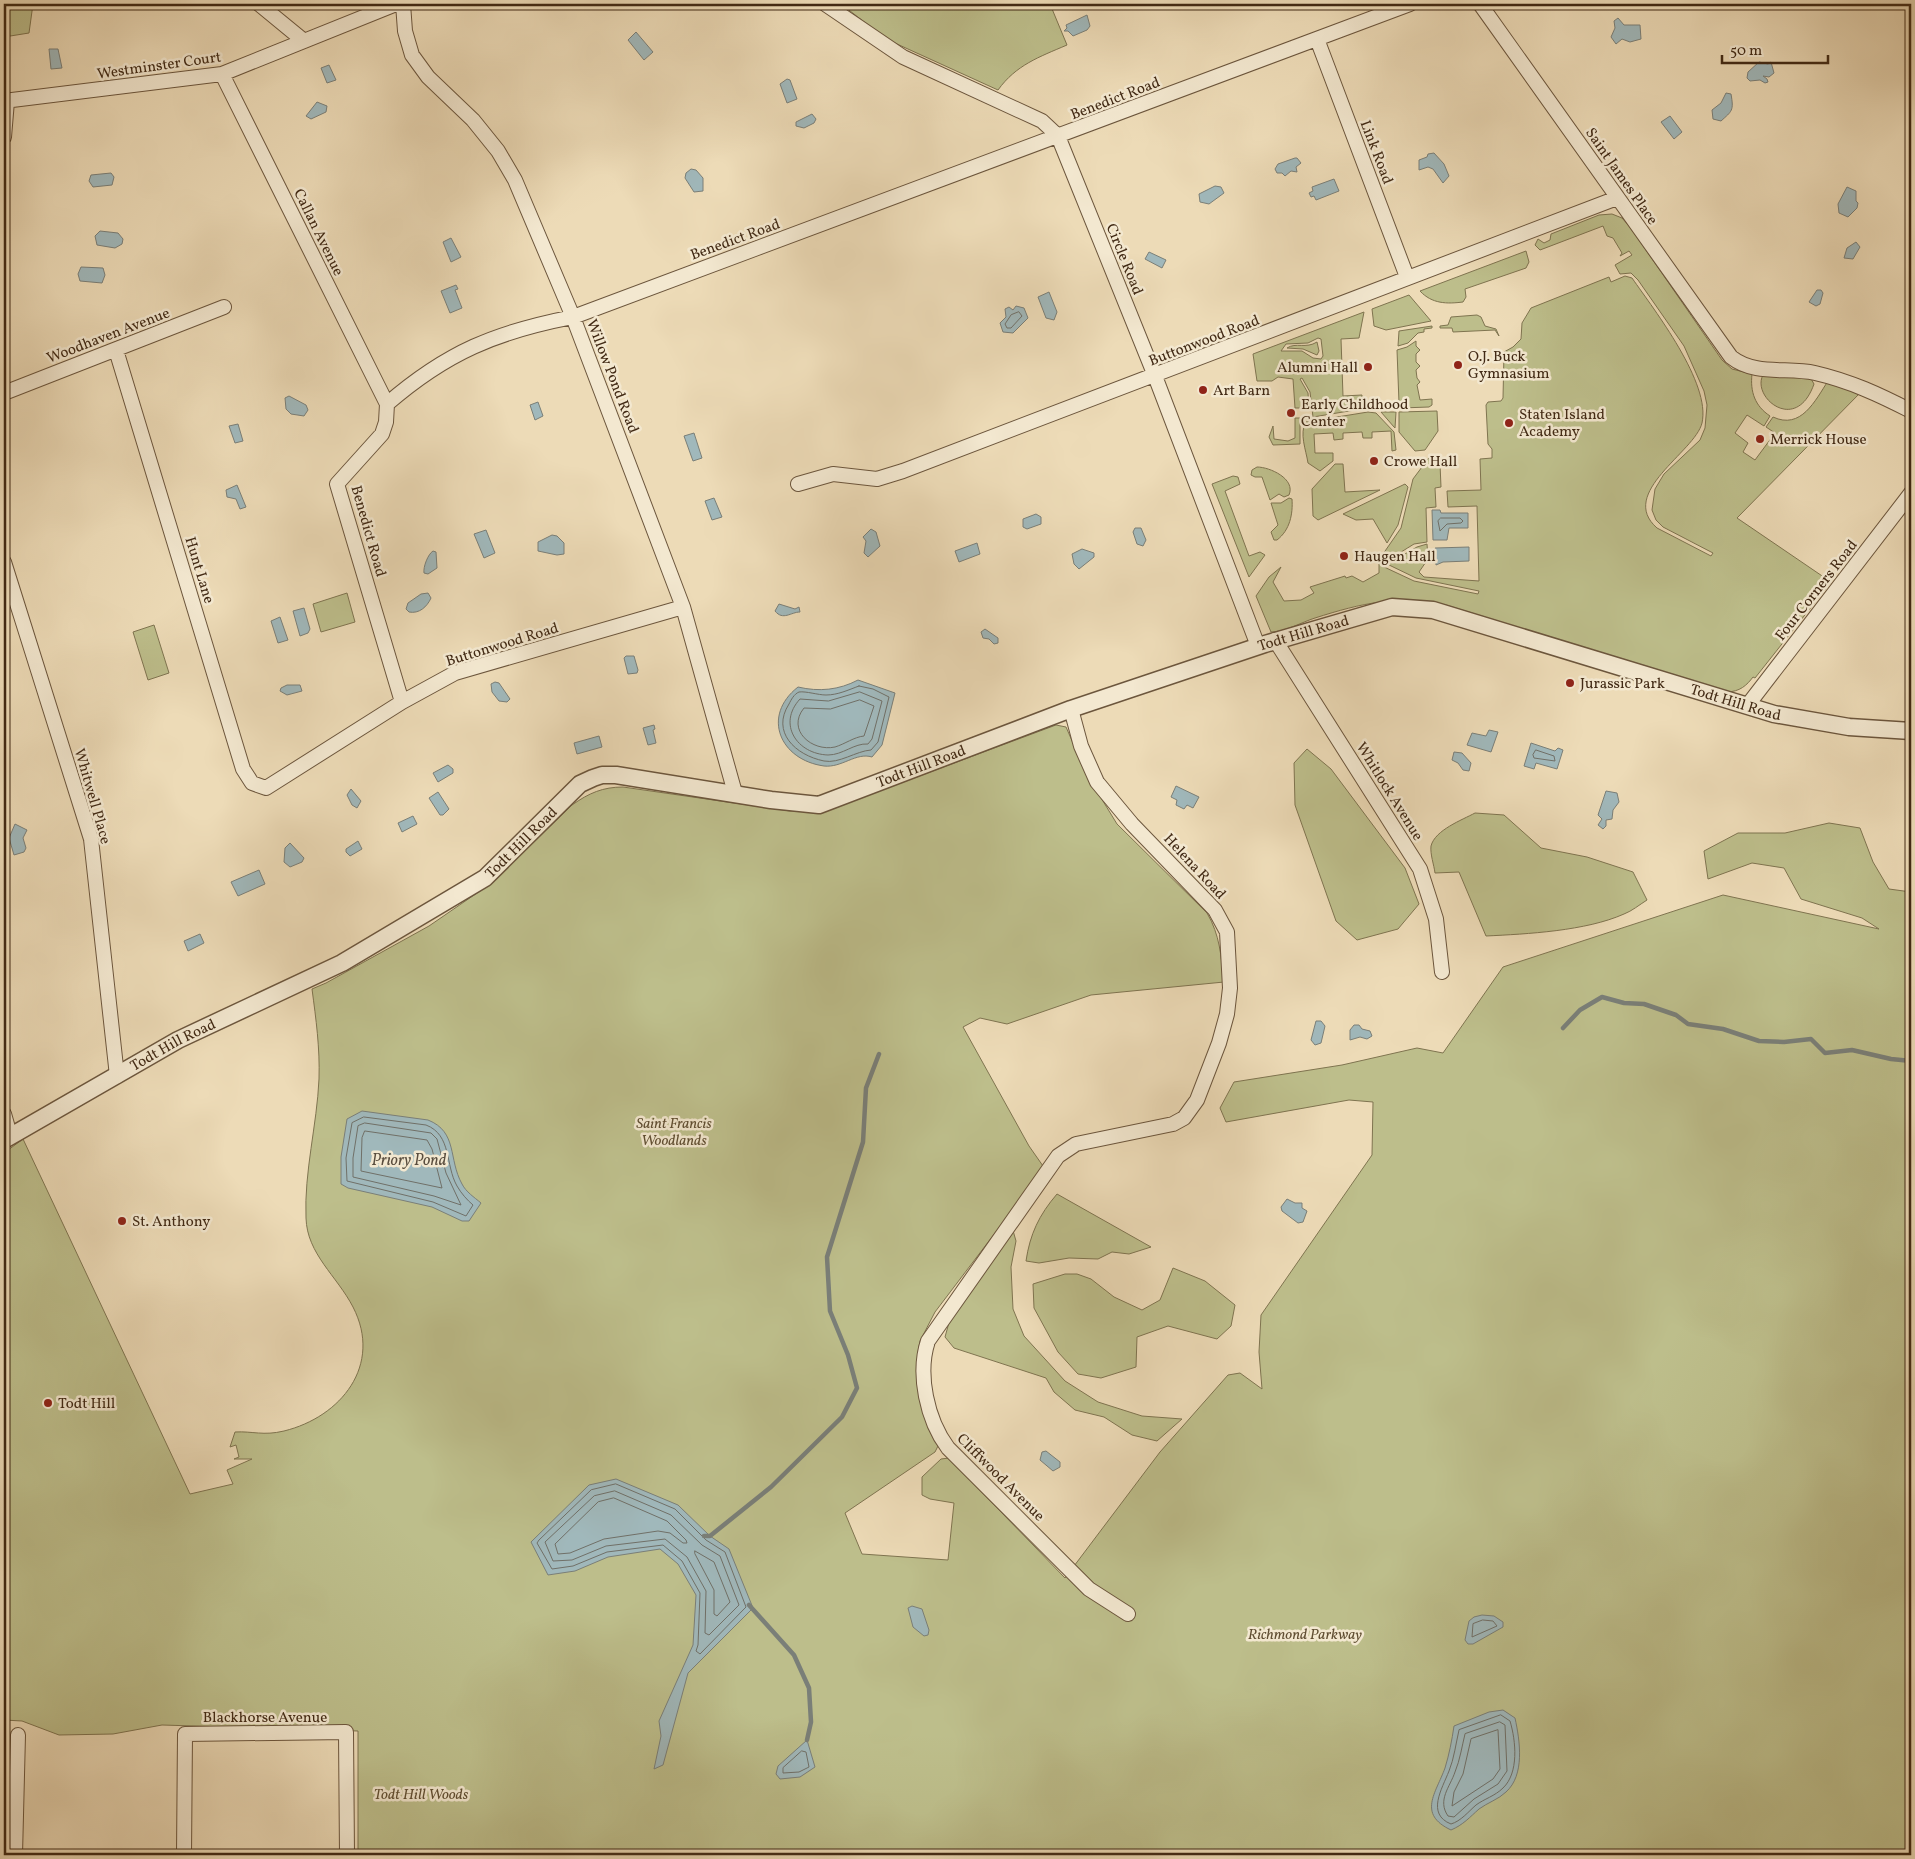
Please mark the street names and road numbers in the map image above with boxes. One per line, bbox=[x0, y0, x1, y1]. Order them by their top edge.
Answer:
street label: Westminster Court bbox=[96, 47, 223, 86]
street label: Benedict Road bbox=[1068, 73, 1163, 126]
street label: Link Road bbox=[1354, 118, 1397, 188]
street label: Saint James Place bbox=[1579, 124, 1662, 230]
street label: Callan Avenue bbox=[287, 185, 348, 280]
street label: Benedict Road bbox=[688, 214, 783, 266]
street label: Circle Road bbox=[1100, 221, 1147, 298]
street label: Woodhaven Avenue bbox=[44, 303, 173, 370]
street label: Buttonwood Road bbox=[1146, 311, 1263, 372]
street label: Willow Pond Road bbox=[580, 316, 643, 437]
street label: Benedict Road bbox=[344, 483, 391, 580]
street label: Hunt Lane bbox=[178, 534, 219, 606]
street label: Four Corners Road bbox=[1771, 536, 1863, 646]
street label: Todt Hill Road bbox=[1255, 611, 1352, 658]
street label: Buttonwood Road bbox=[443, 618, 562, 673]
street label: Todt Hill Road bbox=[1687, 680, 1782, 727]
street label: Whitlock Avenue bbox=[1350, 738, 1427, 845]
street label: Todt Hill Road bbox=[874, 741, 969, 794]
street label: Whitwell Place bbox=[68, 746, 115, 847]
street label: Todt Hill Road bbox=[481, 803, 563, 884]
street label: Helena Road bbox=[1158, 829, 1230, 905]
street label: Todt Hill Road bbox=[127, 1015, 220, 1077]
street label: Cliffwood Avenue bbox=[951, 1429, 1049, 1527]
street label: Blackhorse Avenue bbox=[203, 1708, 327, 1729]

